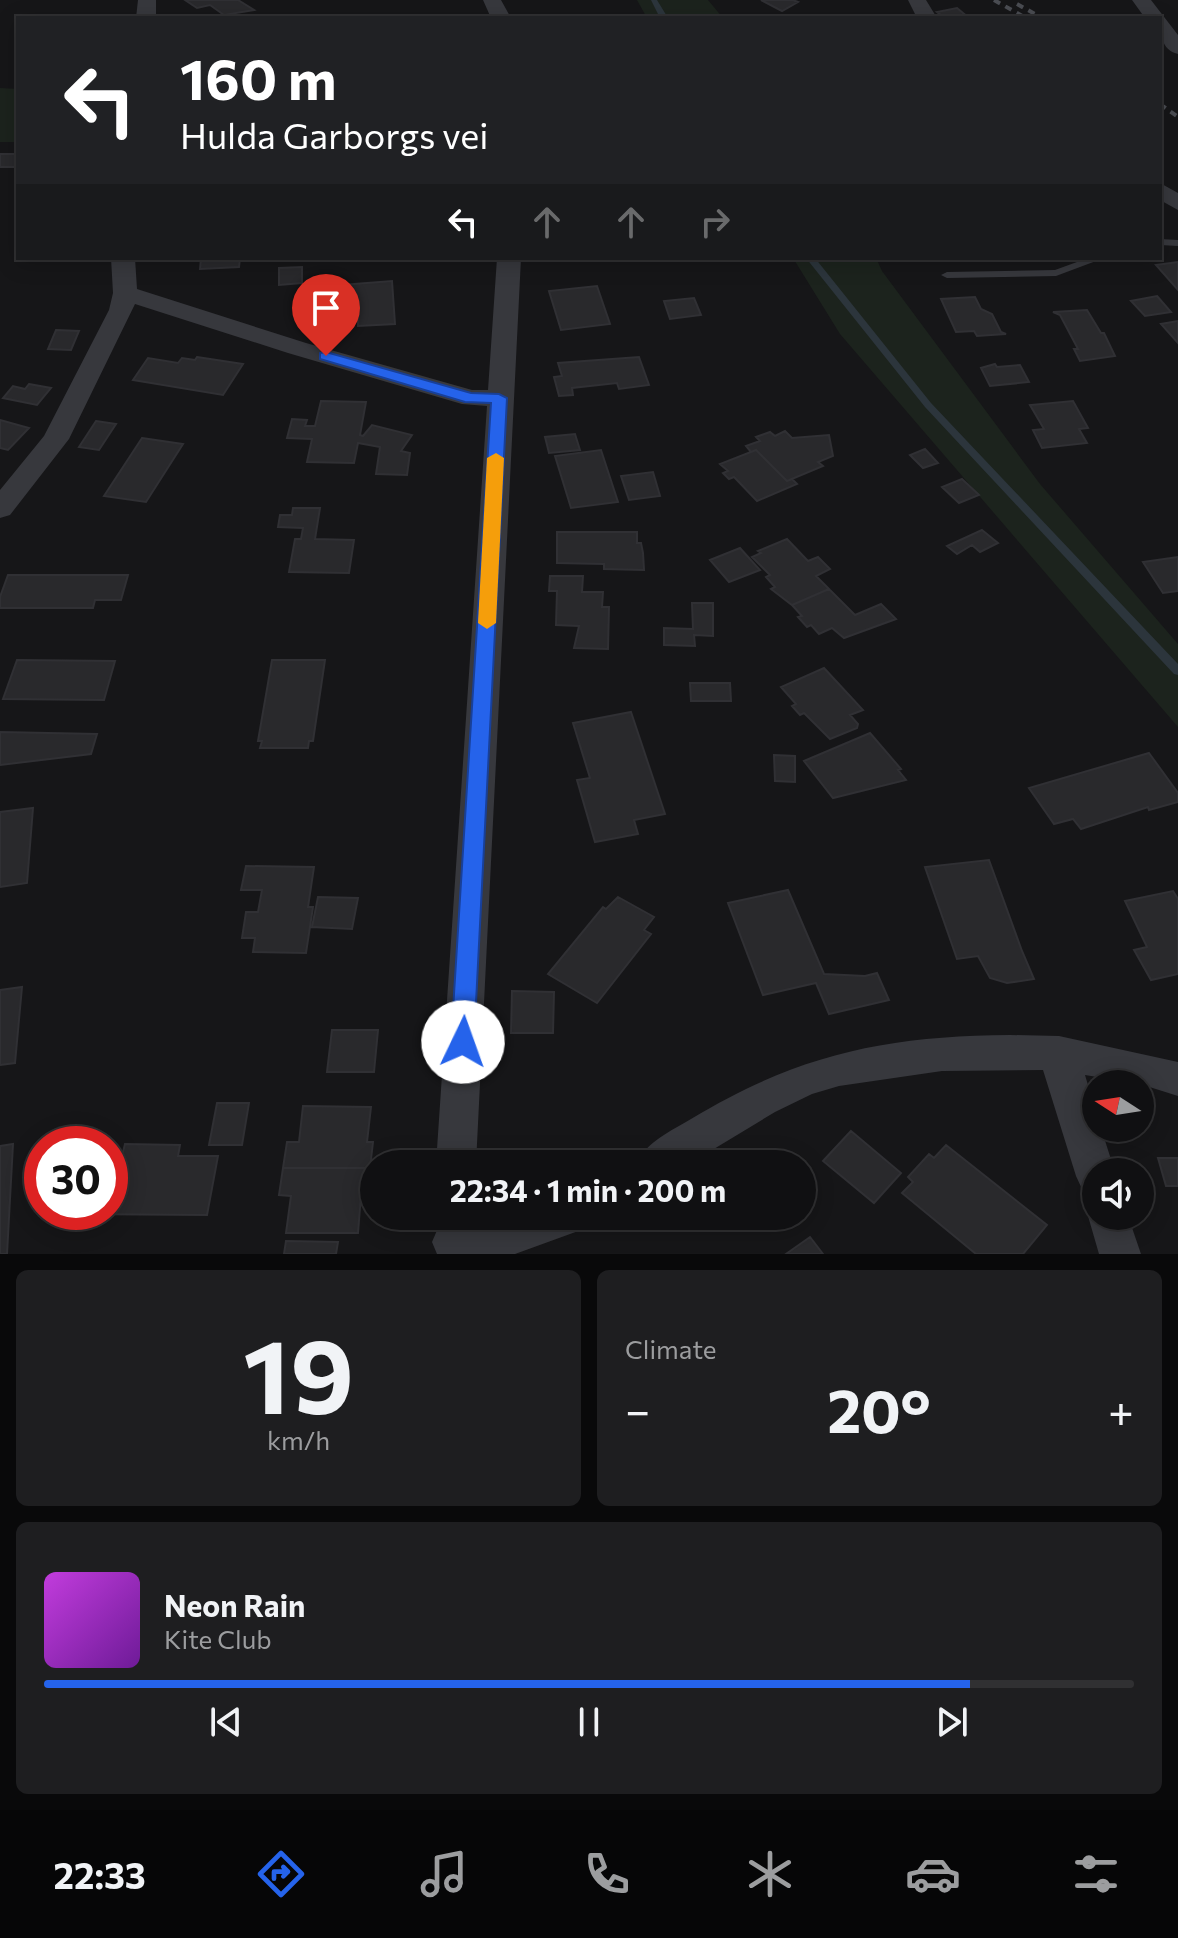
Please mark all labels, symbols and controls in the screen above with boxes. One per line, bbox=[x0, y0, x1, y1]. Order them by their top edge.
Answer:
text: 160 m bbox=[180, 43, 337, 112]
icon: left bbox=[48, 48, 152, 152]
text: Hulda Garborgs vei bbox=[180, 112, 488, 156]
icon: left bbox=[441, 200, 485, 244]
icon: ahead bbox=[525, 200, 569, 244]
icon: ahead bbox=[609, 200, 653, 244]
icon: right bbox=[693, 200, 737, 244]
pin bbox=[292, 274, 360, 356]
icon: arrive bbox=[304, 286, 348, 330]
position arrow bbox=[421, 1000, 505, 1084]
north arrow bbox=[1082, 1070, 1154, 1142]
map controls bbox=[1082, 1070, 1154, 1230]
speed limit sign: 30 bbox=[24, 1126, 128, 1230]
button: sound bbox=[1082, 1158, 1154, 1230]
text: 22:34 · 1 min · 200 m bbox=[450, 1171, 726, 1208]
text: 19 bbox=[243, 1308, 354, 1435]
text: Climate bbox=[625, 1333, 717, 1364]
text: 20° bbox=[827, 1372, 931, 1445]
text: − bbox=[625, 1382, 650, 1436]
text: + bbox=[1108, 1382, 1134, 1436]
text: km/h bbox=[267, 1424, 330, 1455]
text: Neon Rain bbox=[164, 1586, 305, 1623]
text: Kite Club bbox=[164, 1623, 272, 1654]
icon: previous bbox=[204, 1700, 248, 1744]
icon: pause bbox=[567, 1700, 611, 1744]
icon: next bbox=[930, 1700, 974, 1744]
icon: directions bbox=[253, 1846, 309, 1902]
icon: music bbox=[416, 1846, 472, 1902]
icon: phone bbox=[579, 1846, 635, 1902]
icon: climate bbox=[742, 1846, 798, 1902]
icon: car bbox=[905, 1846, 961, 1902]
icon: filters bbox=[1068, 1846, 1124, 1902]
text: 22:33 bbox=[54, 1852, 146, 1896]

